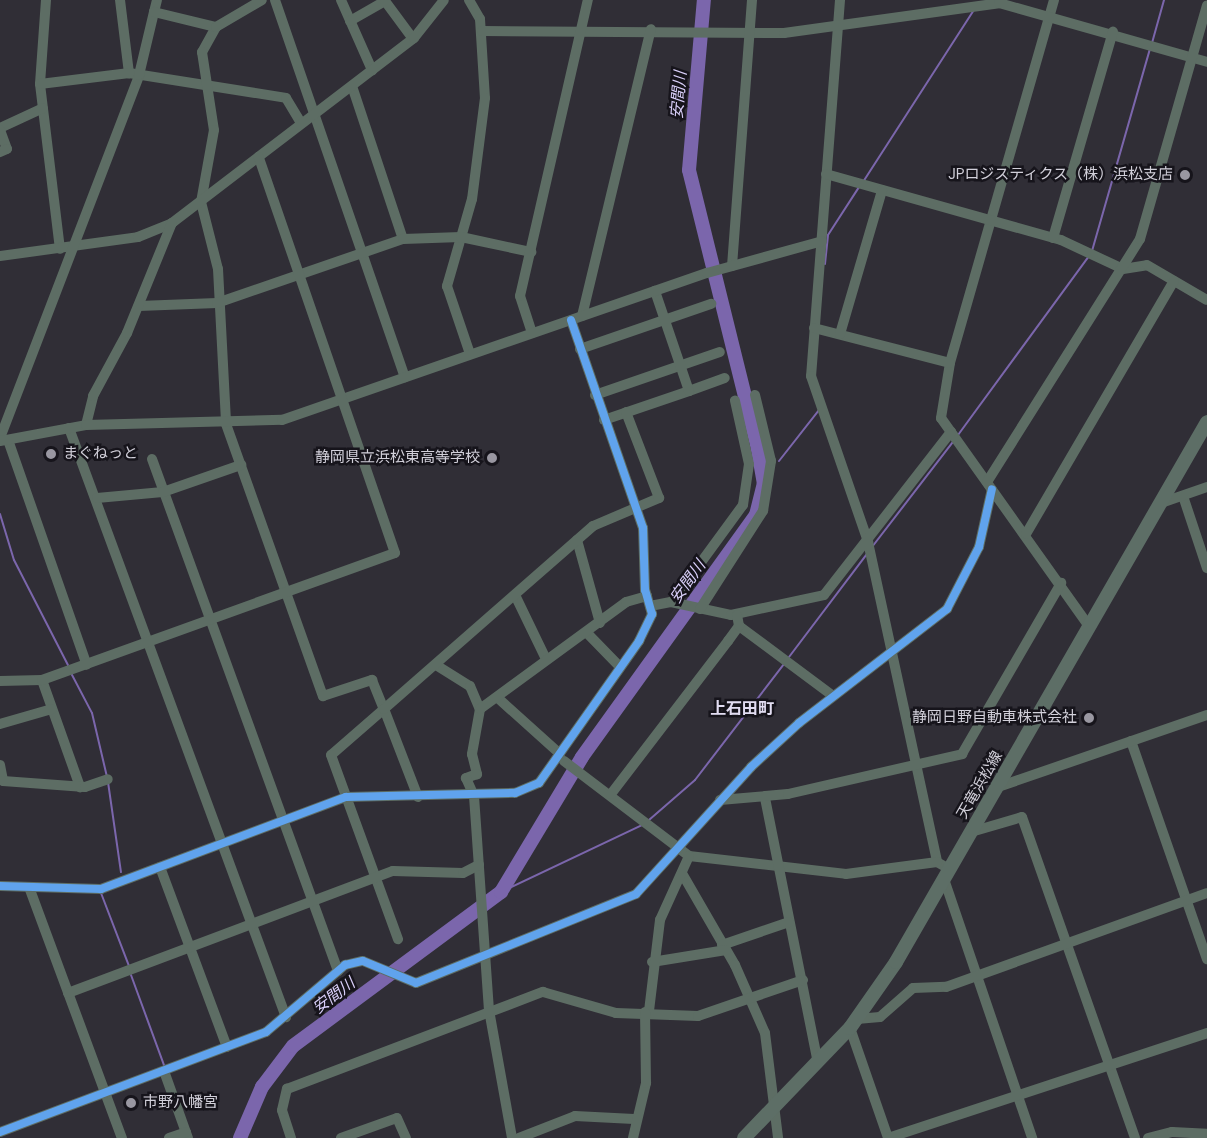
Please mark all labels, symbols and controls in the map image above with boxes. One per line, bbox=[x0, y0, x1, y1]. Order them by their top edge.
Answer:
water label: 安間川 bbox=[667, 70, 691, 120]
place label: JPロジスティクス（株）浜松支店 bbox=[947, 166, 1173, 184]
marker: JPロジスティクス（株）浜松支店 bbox=[1178, 168, 1192, 182]
place label: まぐねっと bbox=[63, 445, 138, 463]
marker: まぐねっと bbox=[44, 447, 58, 461]
place label: 静岡県立浜松東高等学校 bbox=[315, 449, 480, 467]
marker: 静岡県立浜松東高等学校 bbox=[485, 451, 499, 465]
water label: 安間川 bbox=[666, 557, 710, 607]
district label: 上石田町 bbox=[710, 699, 774, 719]
place label: 静岡日野自動車株式会社 bbox=[912, 709, 1077, 727]
marker: 静岡日野自動車株式会社 bbox=[1082, 711, 1096, 725]
street label: 天竜浜松線 bbox=[953, 748, 1007, 822]
water label: 安間川 bbox=[309, 974, 359, 1018]
place label: 市野八幡宮 bbox=[143, 1094, 218, 1112]
marker: 市野八幡宮 bbox=[124, 1096, 138, 1110]

